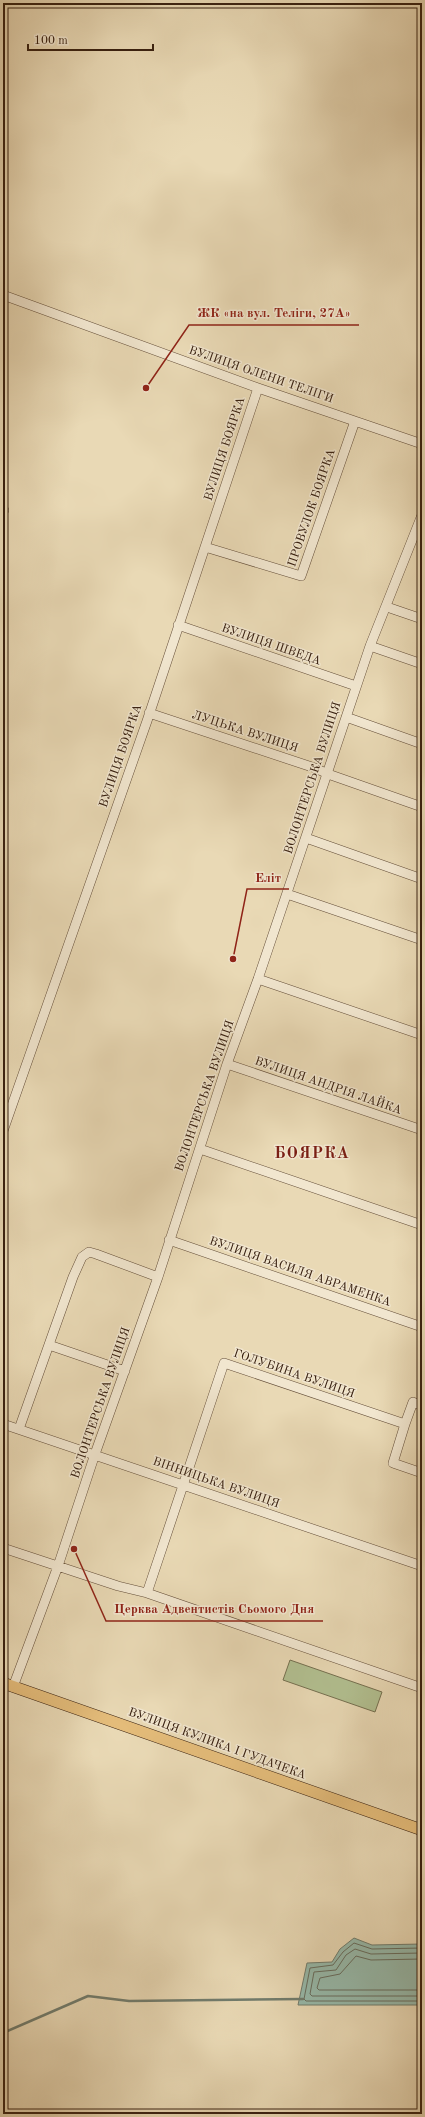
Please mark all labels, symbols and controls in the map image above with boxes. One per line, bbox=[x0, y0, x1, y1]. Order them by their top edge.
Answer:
scale bar bbox=[28, 26, 153, 52]
text: 100 m bbox=[34, 35, 68, 47]
callout: ЖК «на вул. Теліги, 27А» bbox=[189, 300, 359, 325]
text: ЖК «на вул. Теліги, 27А» bbox=[197, 307, 351, 320]
street label: ВУЛИЦЯ ОЛЕНИ ТЕЛІГИ bbox=[187, 345, 335, 405]
street label: ВУЛИЦЯ БОЯРКА bbox=[203, 396, 247, 502]
street label: ПРОВУЛОК БОЯРКА bbox=[286, 448, 338, 568]
street label: ВУЛИЦЯ ШВЕДА bbox=[220, 622, 322, 668]
street label: ВОЛОНТЕРСЬКА ВУЛИЦЯ bbox=[283, 700, 343, 856]
street label: ВУЛИЦЯ БОЯРКА bbox=[98, 703, 144, 809]
street label: ЛУЦЬКА ВУЛИЦЯ bbox=[190, 709, 300, 755]
callout: Еліт bbox=[247, 864, 289, 889]
text: Еліт bbox=[255, 872, 281, 885]
street label: ВОЛОНТЕРСЬКА ВУЛИЦЯ bbox=[173, 1019, 237, 1173]
street label: ВУЛИЦЯ АНДРІЯ ЛАЙКА bbox=[253, 1052, 404, 1117]
district label: БОЯРКА bbox=[274, 1146, 350, 1162]
street label: ВУЛИЦЯ ВАСИЛЯ АВРАМЕНКА bbox=[208, 1235, 392, 1309]
street label: ВОЛОНТЕРСЬКА ВУЛИЦЯ bbox=[69, 1326, 133, 1480]
street label: ГОЛУБИНА ВУЛИЦЯ bbox=[232, 1348, 356, 1400]
street label: ВІННИЦЬКА ВУЛИЦЯ bbox=[151, 1456, 281, 1510]
callout: Церква Адвентистів Сьомого Дня bbox=[106, 1596, 323, 1621]
text: Церква Адвентистів Сьомого Дня bbox=[114, 1603, 314, 1616]
street label: ВУЛИЦЯ КУЛИКА І ГУДАЧЕКА bbox=[127, 1706, 307, 1782]

